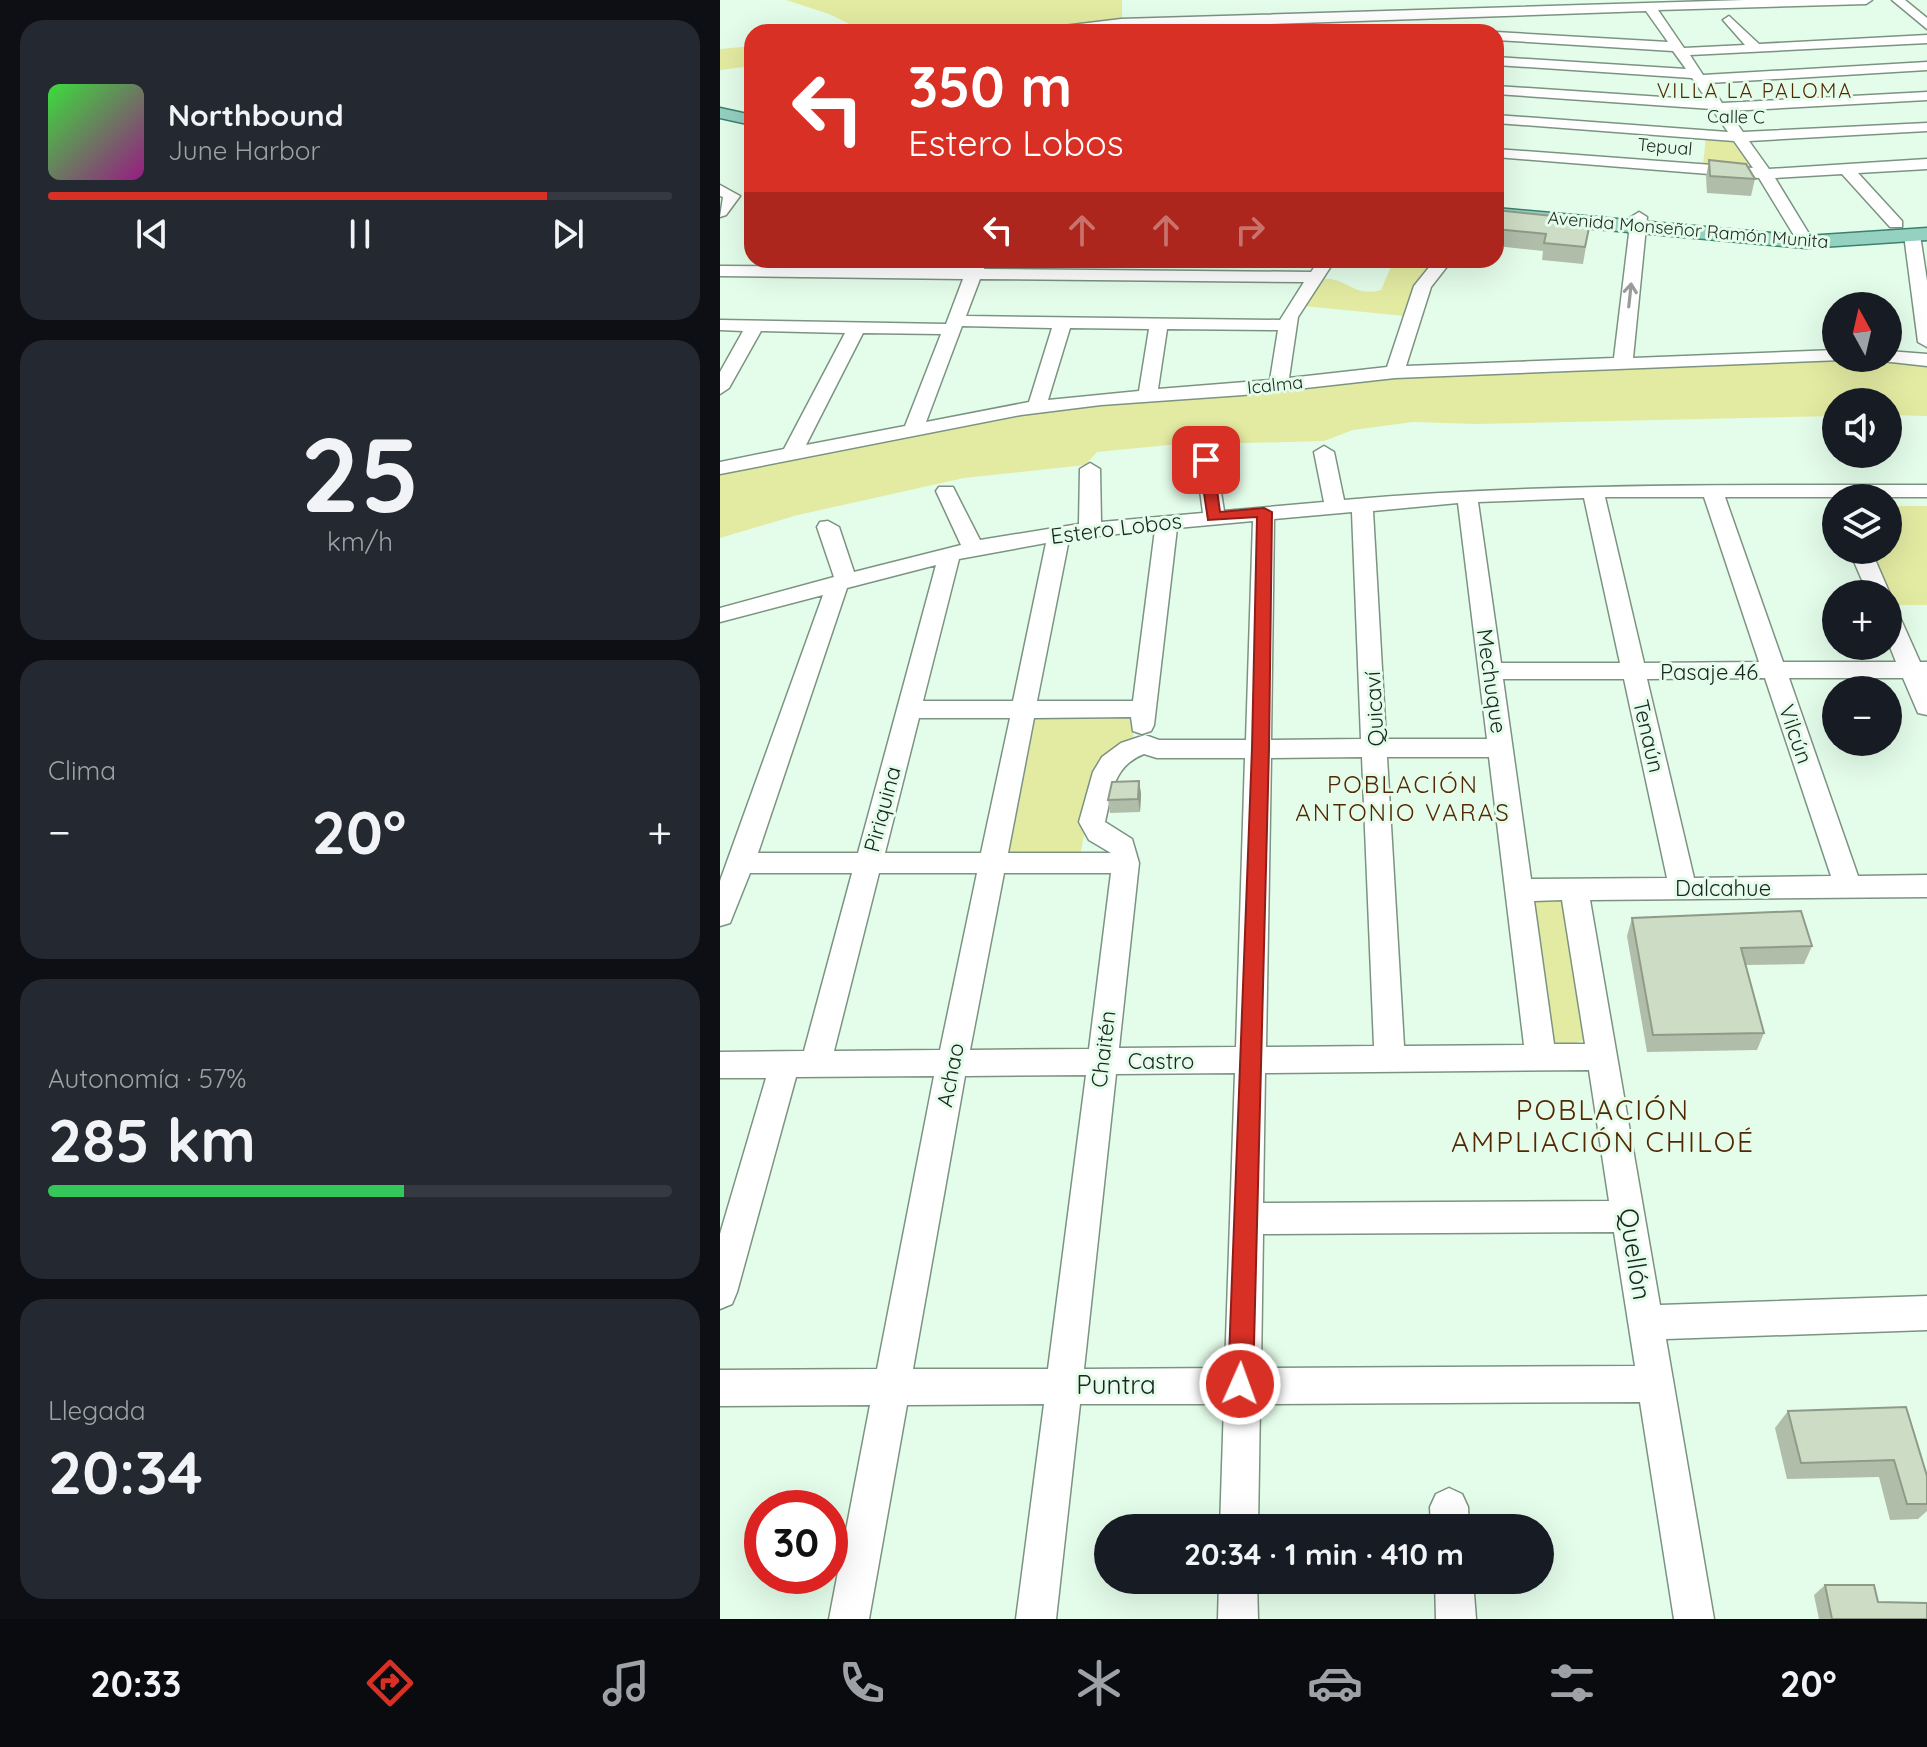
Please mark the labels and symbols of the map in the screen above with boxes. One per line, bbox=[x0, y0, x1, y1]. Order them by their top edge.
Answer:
district label: VILLA LA PALOMA bbox=[1657, 78, 1853, 103]
street label: Calle C bbox=[1707, 104, 1765, 129]
street label: Tepual bbox=[1637, 133, 1693, 160]
street label: Avenida Monseñor Ramón Munita bbox=[1547, 206, 1829, 253]
one-way arrow bbox=[1623, 282, 1638, 309]
north arrow bbox=[1822, 292, 1902, 372]
street label: Icalma bbox=[1246, 370, 1304, 399]
pin bbox=[1172, 426, 1240, 494]
street label: Estero Lobos bbox=[1049, 506, 1183, 550]
street label: Mechuque bbox=[1471, 627, 1513, 735]
street label: Pasaje 46 bbox=[1660, 658, 1758, 686]
street label: Quicaví bbox=[1358, 670, 1390, 747]
street label: Tenaún bbox=[1627, 697, 1671, 775]
street label: Vilcún bbox=[1773, 701, 1819, 767]
street label: Piriquina bbox=[857, 763, 907, 855]
district label: POBLACIÓN ANTONIO VARAS bbox=[1295, 769, 1511, 827]
street label: Dalcahue bbox=[1675, 874, 1771, 902]
street label: Chaitén bbox=[1084, 1009, 1122, 1089]
street label: Achao bbox=[930, 1041, 970, 1109]
street label: Castro bbox=[1128, 1047, 1194, 1075]
district label: POBLACIÓN AMPLIACIÓN CHILOÉ bbox=[1451, 1092, 1755, 1159]
street label: Quellón bbox=[1612, 1206, 1659, 1302]
position arrow bbox=[1198, 1342, 1282, 1426]
street label: Puntra bbox=[1076, 1368, 1156, 1401]
speed limit sign: 30 bbox=[744, 1490, 848, 1594]

